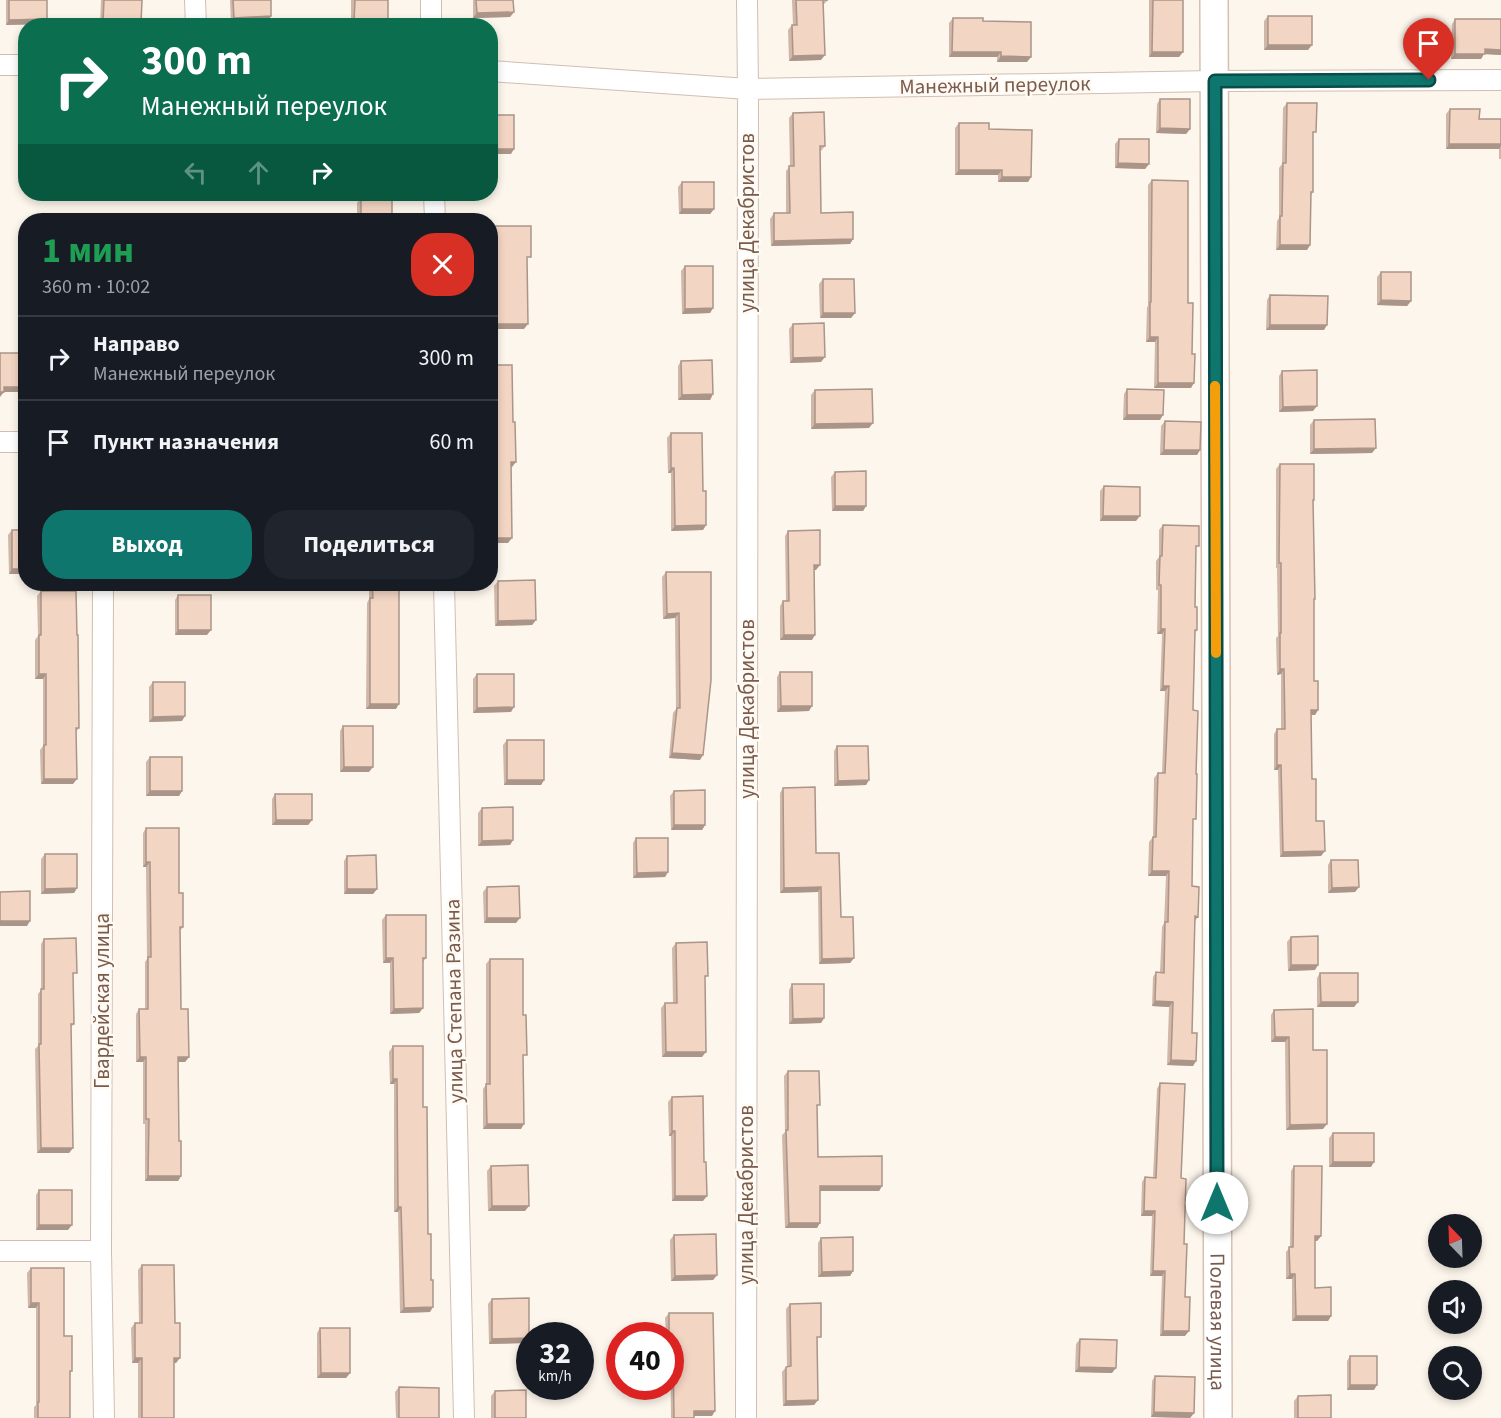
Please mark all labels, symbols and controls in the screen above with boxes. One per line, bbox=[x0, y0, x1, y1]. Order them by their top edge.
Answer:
pin bbox=[1403, 18, 1454, 80]
icon: arrive bbox=[1412, 27, 1445, 60]
text: 300 m bbox=[141, 31, 252, 91]
icon: right bbox=[42, 42, 120, 120]
street label: Манежный переулок bbox=[899, 68, 1091, 102]
text: Манежный переулок bbox=[141, 87, 387, 126]
street label: улица Декабристов bbox=[732, 133, 762, 313]
icon: left bbox=[179, 156, 212, 189]
icon: ahead bbox=[242, 156, 275, 189]
icon: right bbox=[305, 156, 338, 189]
text: 1 мин bbox=[42, 225, 134, 276]
button: close bbox=[411, 233, 474, 296]
text: 360 m · 10:02 bbox=[42, 273, 150, 301]
text: Направо bbox=[93, 328, 180, 360]
icon: right bbox=[42, 342, 75, 375]
text: 300 m bbox=[419, 342, 474, 374]
text: Манежный переулок bbox=[93, 360, 275, 388]
icon: arrive bbox=[42, 426, 75, 459]
text: Пункт назначения bbox=[93, 426, 279, 458]
text: 60 m bbox=[429, 426, 474, 458]
button: Выход bbox=[42, 510, 252, 579]
button: Поделиться bbox=[264, 510, 474, 579]
street label: улица Декабристов bbox=[732, 619, 762, 799]
street label: улица Степана Разина bbox=[437, 898, 471, 1104]
street label: Гвардейская улица bbox=[87, 913, 117, 1089]
street label: улица Декабристов bbox=[731, 1105, 761, 1285]
position arrow bbox=[1185, 1171, 1249, 1235]
north arrow bbox=[1428, 1214, 1482, 1268]
map controls bbox=[1428, 1214, 1482, 1400]
street label: Полевая улица bbox=[1203, 1253, 1233, 1391]
button: sound bbox=[1428, 1280, 1482, 1334]
speed limit sign: 40 bbox=[606, 1322, 684, 1400]
text: 32 bbox=[539, 1332, 571, 1375]
button: search bbox=[1428, 1346, 1482, 1400]
text: km/h bbox=[538, 1366, 572, 1387]

